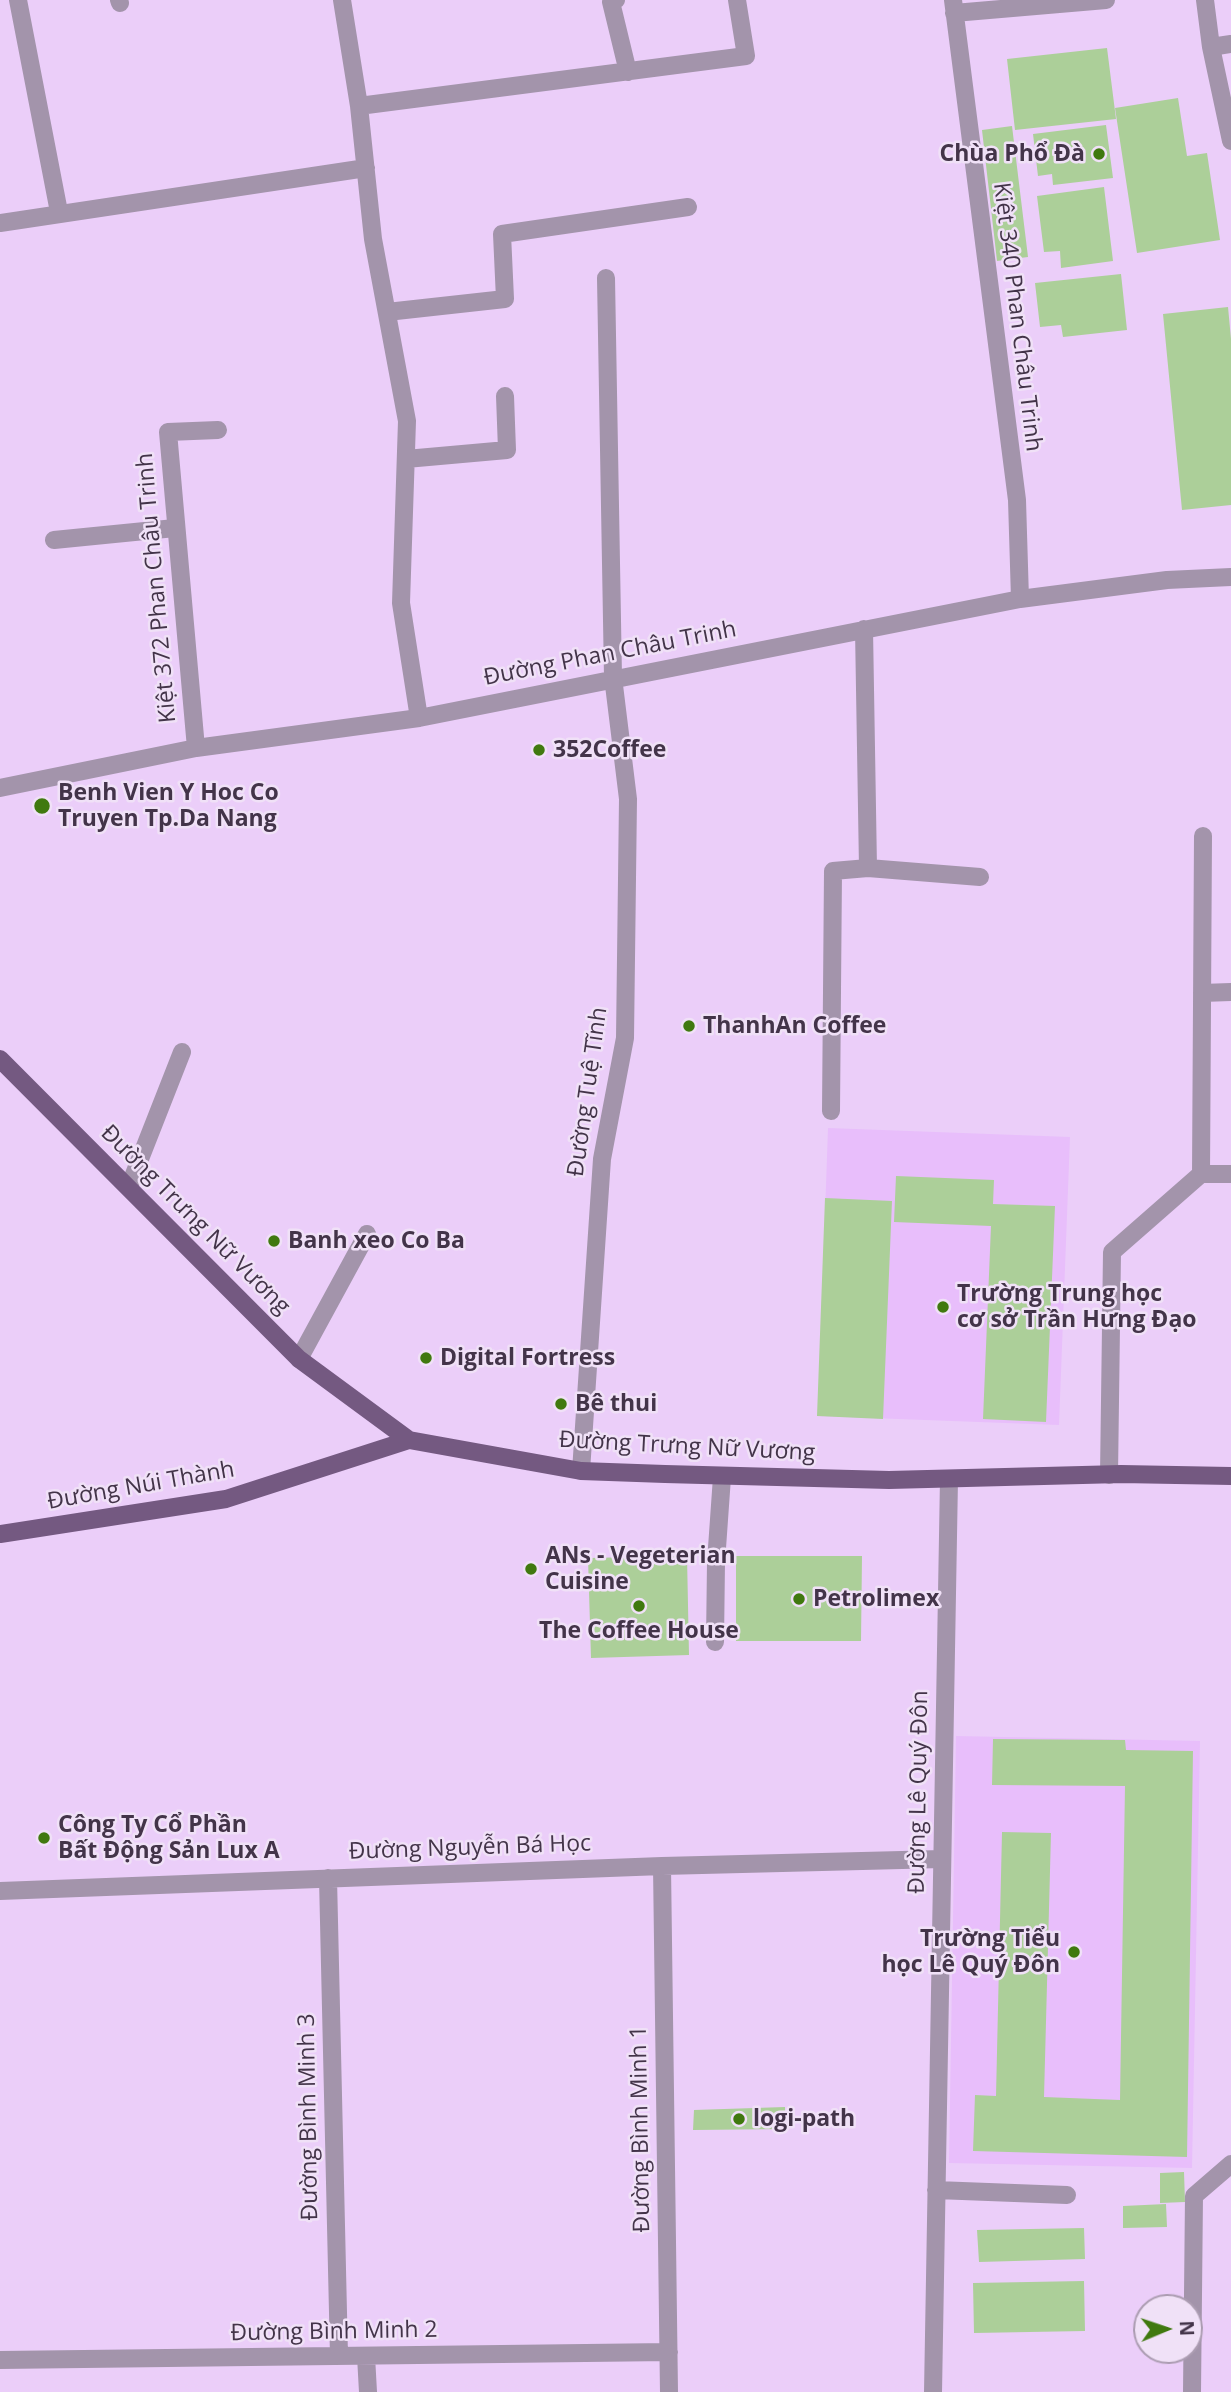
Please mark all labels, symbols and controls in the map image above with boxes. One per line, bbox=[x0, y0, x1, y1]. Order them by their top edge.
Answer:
place label: Chùa Phổ Đà bbox=[940, 140, 1085, 168]
marker: Chùa Phổ Đà bbox=[1091, 146, 1107, 162]
street label: Kiệt 340 Phan Châu Trinh bbox=[987, 181, 1047, 453]
street label: Kiệt 372 Phan Châu Trinh bbox=[131, 452, 183, 724]
street label: Đường Phan Châu Trinh bbox=[481, 616, 739, 692]
place label: 352Coffee bbox=[553, 736, 666, 764]
marker: 352Coffee bbox=[531, 742, 547, 758]
place label: Benh Vien Y Hoc Co Truyen Tp.Da Nang bbox=[58, 779, 279, 833]
marker: Benh Vien Y Hoc Co Truyen Tp.Da Nang bbox=[32, 796, 52, 816]
street label: Đường Tuệ Tĩnh bbox=[562, 1005, 614, 1179]
place label: ThanhAn Coffee bbox=[703, 1012, 886, 1040]
marker: ThanhAn Coffee bbox=[681, 1018, 697, 1034]
street label: Đường Trưng Nữ Vương bbox=[95, 1120, 295, 1320]
place label: Banh xeo Co Ba bbox=[288, 1227, 465, 1255]
marker: Banh xeo Co Ba bbox=[266, 1233, 282, 1249]
place label: Trường Trung học cơ sở Trần Hưng Đạo bbox=[957, 1280, 1197, 1334]
marker: Trường Trung học cơ sở Trần Hưng Đạo bbox=[935, 1299, 951, 1315]
place label: Digital Fortress bbox=[440, 1344, 615, 1372]
marker: Digital Fortress bbox=[418, 1350, 434, 1366]
place label: Bê thui bbox=[575, 1390, 657, 1418]
marker: Bê thui bbox=[553, 1396, 569, 1412]
street label: Đường Trưng Nữ Vương bbox=[558, 1427, 816, 1467]
street label: Đường Núi Thành bbox=[45, 1456, 237, 1516]
place label: ANs - Vegeterian Cuisine bbox=[545, 1542, 736, 1596]
marker: ANs - Vegeterian Cuisine bbox=[523, 1561, 539, 1577]
place label: Petrolimex bbox=[813, 1585, 939, 1613]
marker: Petrolimex bbox=[791, 1591, 807, 1607]
marker: The Coffee House bbox=[631, 1598, 647, 1614]
place label: The Coffee House bbox=[539, 1617, 739, 1645]
street label: Đường Lê Quý Đôn bbox=[903, 1690, 935, 1894]
place label: Công Ty Cổ Phần Bất Động Sản Lux A bbox=[58, 1811, 280, 1865]
marker: Công Ty Cổ Phần Bất Động Sản Lux A bbox=[36, 1830, 52, 1846]
street label: Đường Nguyễn Bá Học bbox=[348, 1830, 592, 1866]
place label: Trường Tiểu học Lê Quý Đôn bbox=[881, 1925, 1060, 1979]
marker: Trường Tiểu học Lê Quý Đôn bbox=[1066, 1944, 1082, 1960]
street label: Đường Bình Minh 3 bbox=[293, 2013, 325, 2221]
street label: Đường Bình Minh 1 bbox=[625, 2025, 657, 2233]
place label: logi-path bbox=[753, 2105, 855, 2133]
marker: logi-path bbox=[731, 2111, 747, 2127]
north arrow bbox=[1133, 2294, 1203, 2364]
street label: Đường Bình Minh 2 bbox=[230, 2316, 438, 2348]
text: N bbox=[1174, 2320, 1200, 2337]

